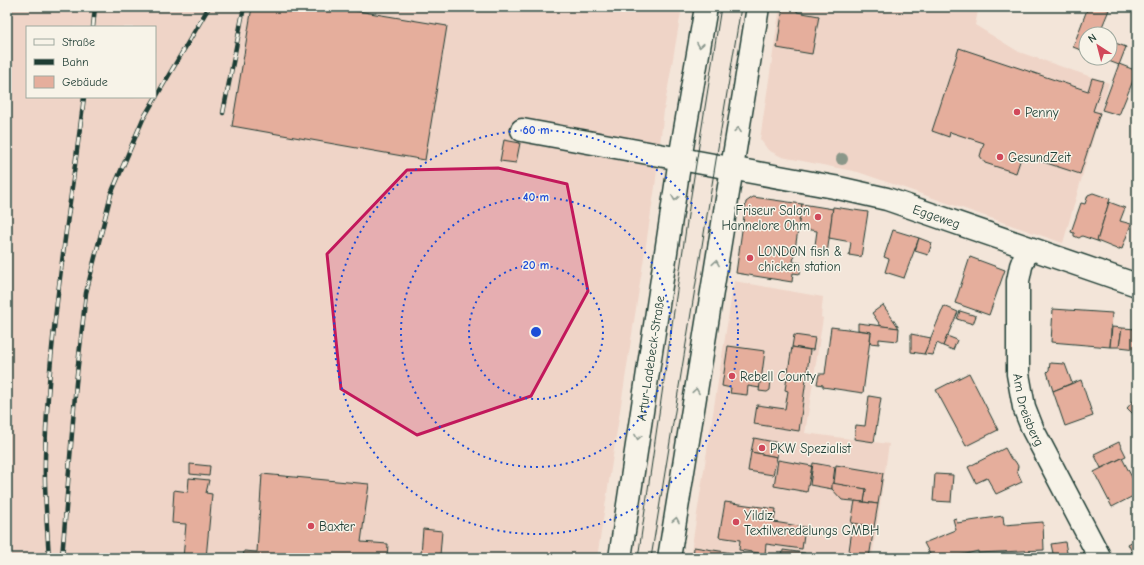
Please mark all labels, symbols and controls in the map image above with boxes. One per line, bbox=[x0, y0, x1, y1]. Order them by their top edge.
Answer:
legend bbox=[26, 26, 156, 98]
north arrow bbox=[1078, 26, 1118, 66]
text: N bbox=[1086, 31, 1099, 46]
text: Straße bbox=[62, 35, 95, 49]
one-way arrow bbox=[696, 42, 705, 49]
text: Bahn bbox=[62, 55, 89, 69]
text: Gebäude bbox=[62, 75, 108, 89]
place label: Penny bbox=[1025, 105, 1059, 120]
marker: Penny bbox=[1012, 107, 1022, 117]
text: 60 m bbox=[523, 123, 549, 137]
one-way arrow bbox=[733, 127, 742, 133]
place label: GesundZeit bbox=[1008, 150, 1072, 165]
marker: GesundZeit bbox=[995, 152, 1005, 162]
text: 40 m bbox=[523, 190, 549, 204]
one-way arrow bbox=[671, 195, 680, 201]
street label: Eggeweg bbox=[911, 201, 962, 232]
place label: Friseur Salon Hannelore Ohm bbox=[721, 203, 810, 233]
marker: Friseur Salon Hannelore Ohm bbox=[813, 212, 823, 222]
place label: LONDON fish & chicken station bbox=[758, 244, 842, 274]
marker: LONDON fish & chicken station bbox=[745, 253, 755, 263]
text: 20 m bbox=[523, 258, 549, 272]
one-way arrow bbox=[712, 260, 720, 266]
street label: Artur-Ladebeck-Straße bbox=[634, 294, 667, 422]
centre of rings bbox=[529, 325, 543, 339]
place label: Rebell County bbox=[740, 369, 816, 384]
marker: Rebell County bbox=[727, 371, 737, 381]
street label: Am Dreisberg bbox=[1010, 372, 1047, 449]
one-way arrow bbox=[691, 388, 700, 394]
one-way arrow bbox=[635, 434, 643, 440]
place label: PKW Spezialist bbox=[770, 441, 852, 456]
marker: PKW Spezialist bbox=[757, 443, 767, 453]
place label: Yildiz Textilveredelungs GMBH bbox=[744, 508, 879, 538]
one-way arrow bbox=[671, 516, 679, 523]
marker: Yildiz Textilveredelungs GMBH bbox=[731, 517, 741, 527]
place label: Baxter bbox=[319, 519, 356, 534]
marker: Baxter bbox=[306, 521, 316, 531]

